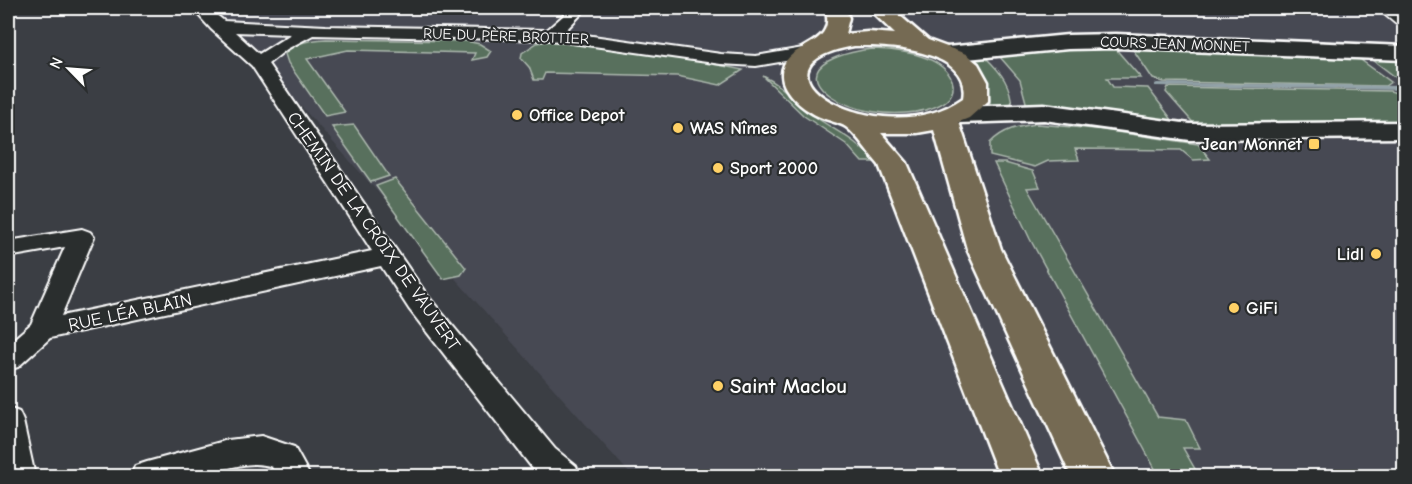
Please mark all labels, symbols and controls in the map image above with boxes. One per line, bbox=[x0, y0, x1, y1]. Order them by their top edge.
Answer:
street label: RUE DU PÈRE BROTTIER bbox=[423, 23, 589, 48]
street label: COURS JEAN MONNET bbox=[1100, 32, 1250, 56]
north arrow bbox=[39, 39, 99, 99]
text: N bbox=[46, 55, 67, 72]
place label: Office Depot bbox=[529, 105, 626, 126]
street label: CHEMIN DE LA CROIX DE VAUVERT bbox=[283, 108, 465, 355]
marker: Office Depot bbox=[510, 108, 524, 122]
place label: WAS Nîmes bbox=[690, 118, 778, 139]
marker: WAS Nîmes bbox=[671, 121, 685, 135]
place label: Jean Monnet bbox=[1201, 134, 1303, 155]
marker: Jean Monnet bbox=[1307, 137, 1321, 151]
place label: Sport 2000 bbox=[730, 158, 818, 179]
marker: Sport 2000 bbox=[711, 161, 725, 175]
place label: Lidl bbox=[1337, 244, 1364, 265]
marker: Lidl bbox=[1369, 247, 1383, 261]
street label: RUE LÉA BLAIN bbox=[66, 288, 194, 336]
place label: GiFi bbox=[1246, 298, 1278, 319]
marker: GiFi bbox=[1227, 301, 1241, 315]
place label: Saint Maclou bbox=[730, 374, 847, 398]
marker: Saint Maclou bbox=[711, 379, 725, 393]

